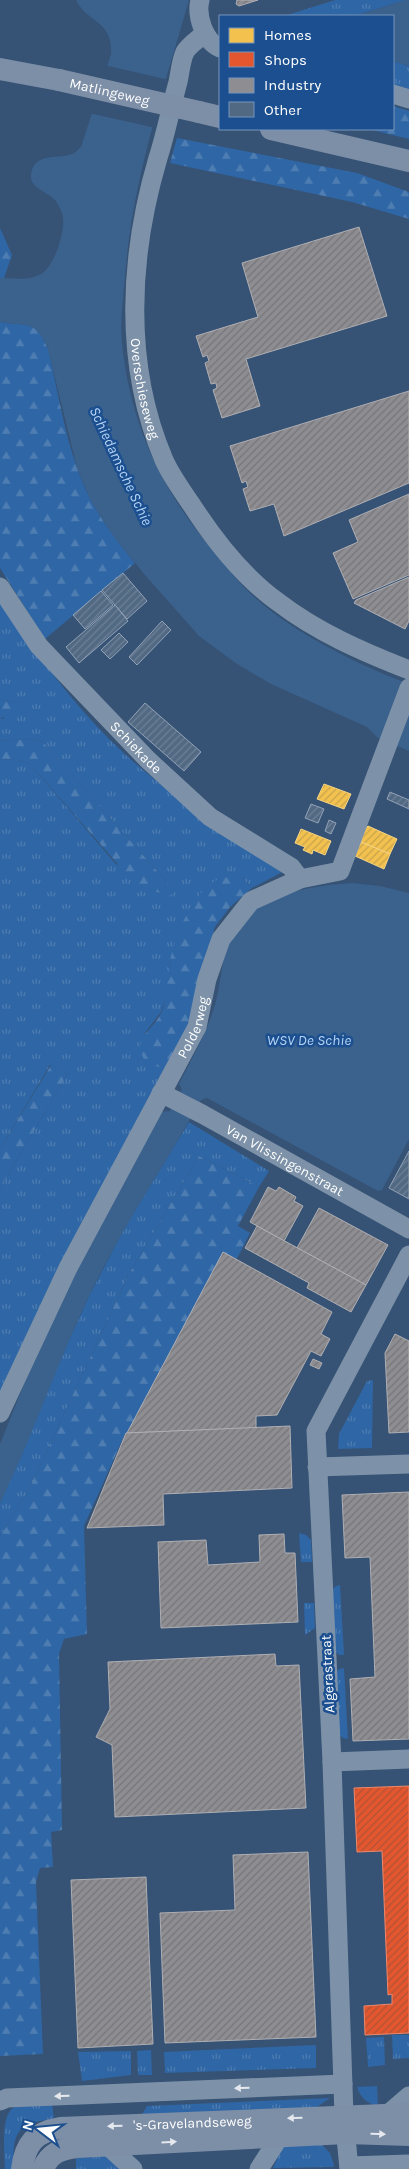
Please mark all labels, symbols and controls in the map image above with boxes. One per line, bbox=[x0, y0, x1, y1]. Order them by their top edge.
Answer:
legend bbox=[219, 15, 394, 130]
text: Homes bbox=[264, 26, 312, 44]
text: Shops bbox=[264, 51, 307, 69]
street label: Matlingeweg bbox=[68, 74, 152, 109]
text: Industry bbox=[264, 76, 321, 94]
text: Other bbox=[264, 101, 302, 119]
street label: Overschieseweg bbox=[127, 338, 164, 441]
water label: Schiedamsche Schie bbox=[86, 404, 156, 528]
street label: Schiekade bbox=[107, 717, 165, 777]
street label: Polderweg bbox=[173, 995, 212, 1061]
water label: WSV De Schie bbox=[267, 1031, 351, 1049]
street label: Van Vlissingenstraat bbox=[223, 1121, 347, 1200]
street label: Algerastraat bbox=[317, 1635, 339, 1713]
one-way arrow bbox=[234, 2084, 250, 2092]
one-way arrow bbox=[54, 2092, 70, 2100]
north arrow bbox=[15, 2104, 65, 2154]
street label: 's-Gravelandseweg bbox=[133, 2112, 252, 2134]
one-way arrow bbox=[287, 2115, 303, 2123]
text: N bbox=[18, 2118, 38, 2133]
one-way arrow bbox=[107, 2122, 123, 2130]
one-way arrow bbox=[370, 2130, 386, 2138]
one-way arrow bbox=[162, 2138, 178, 2146]

